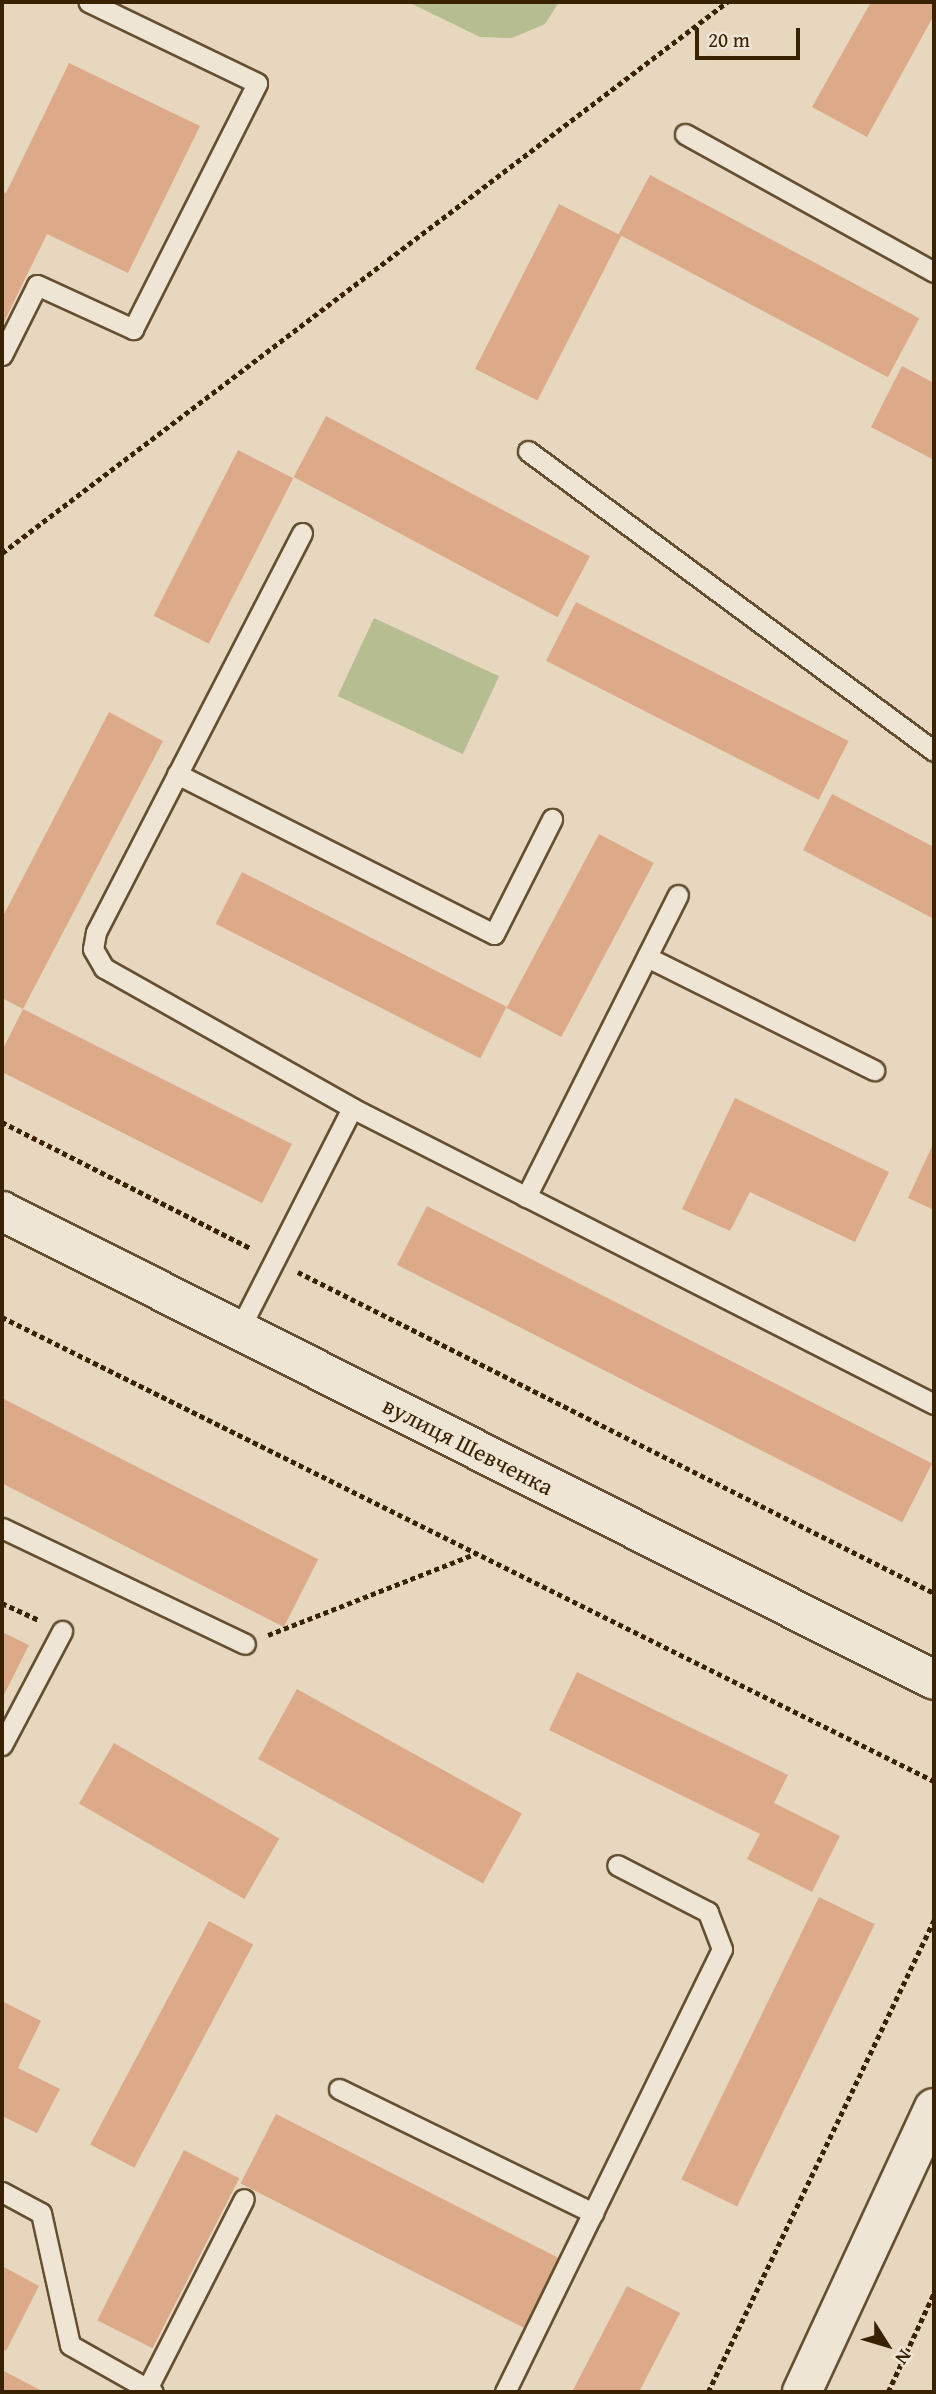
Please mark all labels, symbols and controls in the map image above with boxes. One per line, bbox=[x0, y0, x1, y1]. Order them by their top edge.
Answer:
scale bar bbox=[698, 14, 803, 58]
text: 20 m bbox=[708, 24, 750, 55]
street label: вулиця Шевченка bbox=[378, 1391, 558, 1501]
north arrow bbox=[852, 2310, 922, 2380]
text: N bbox=[889, 2344, 919, 2371]

